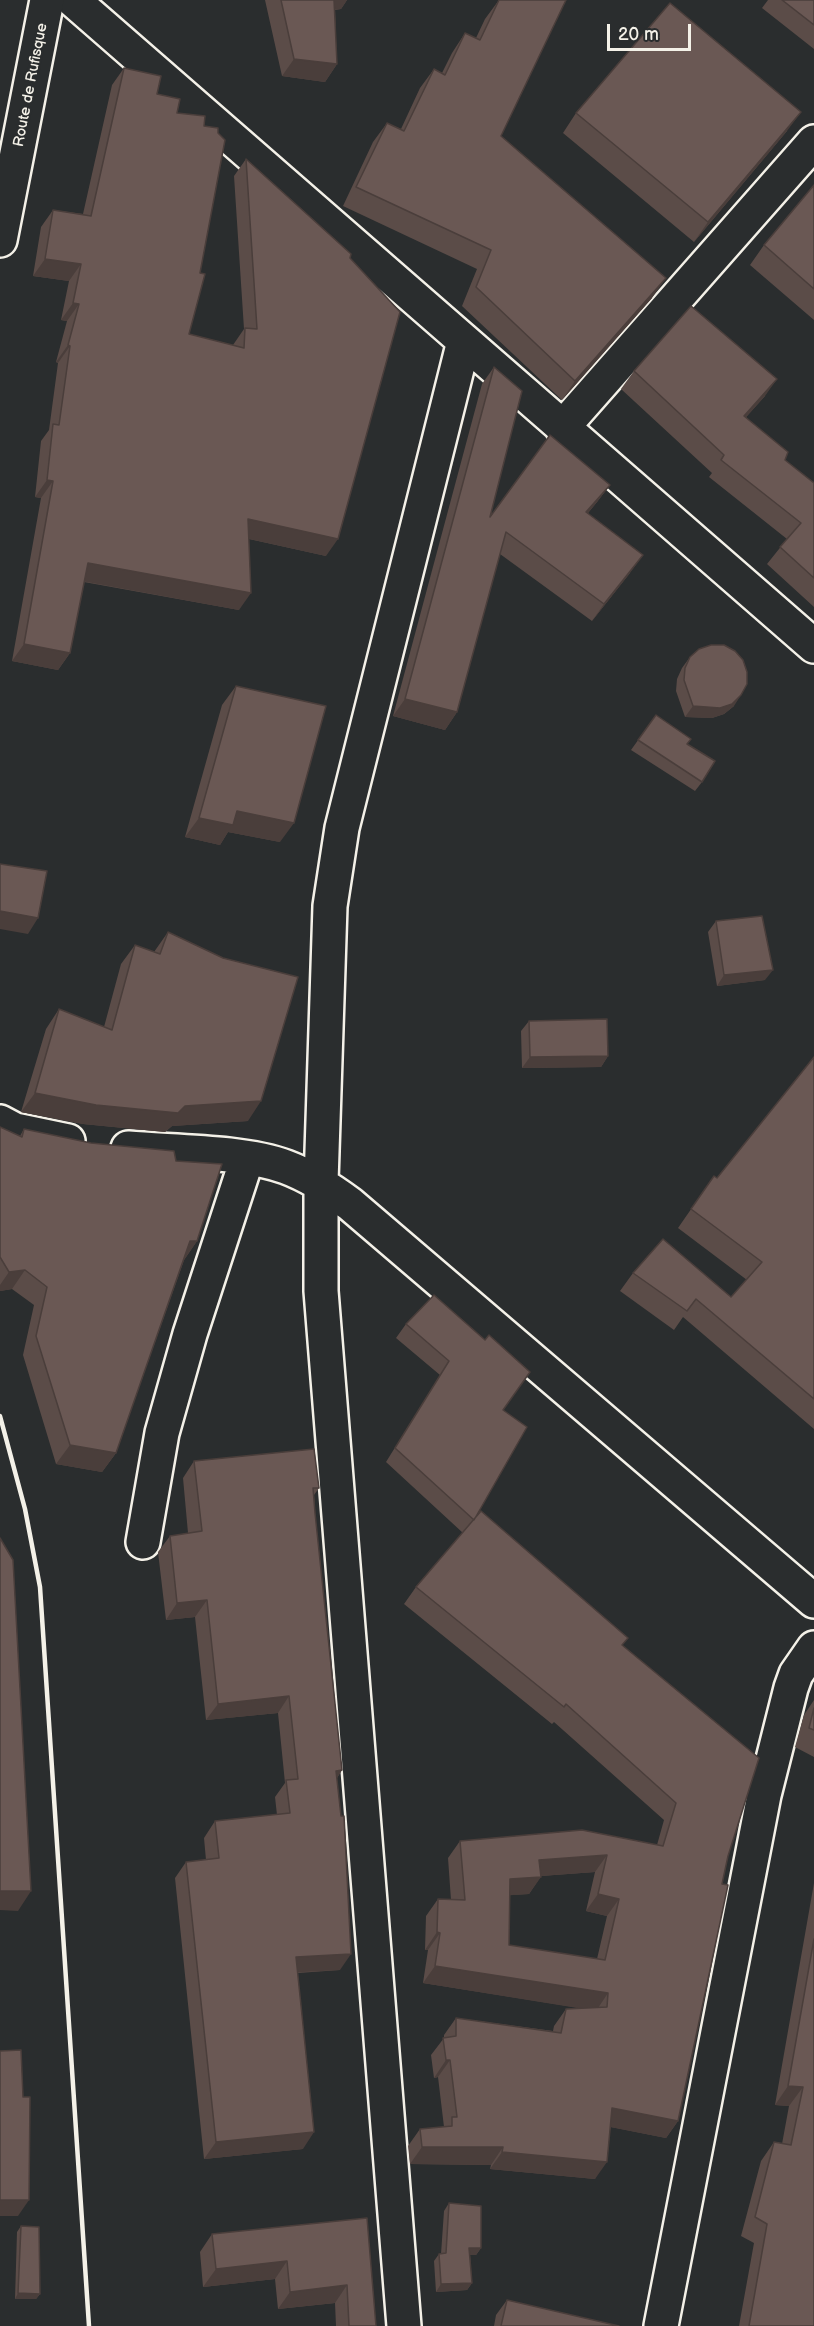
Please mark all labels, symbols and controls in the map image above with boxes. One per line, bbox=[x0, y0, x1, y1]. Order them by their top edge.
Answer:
scale bar bbox=[610, 12, 694, 50]
street label: Route de Rufisque bbox=[10, 22, 52, 148]
text: 20 m bbox=[618, 24, 659, 45]

